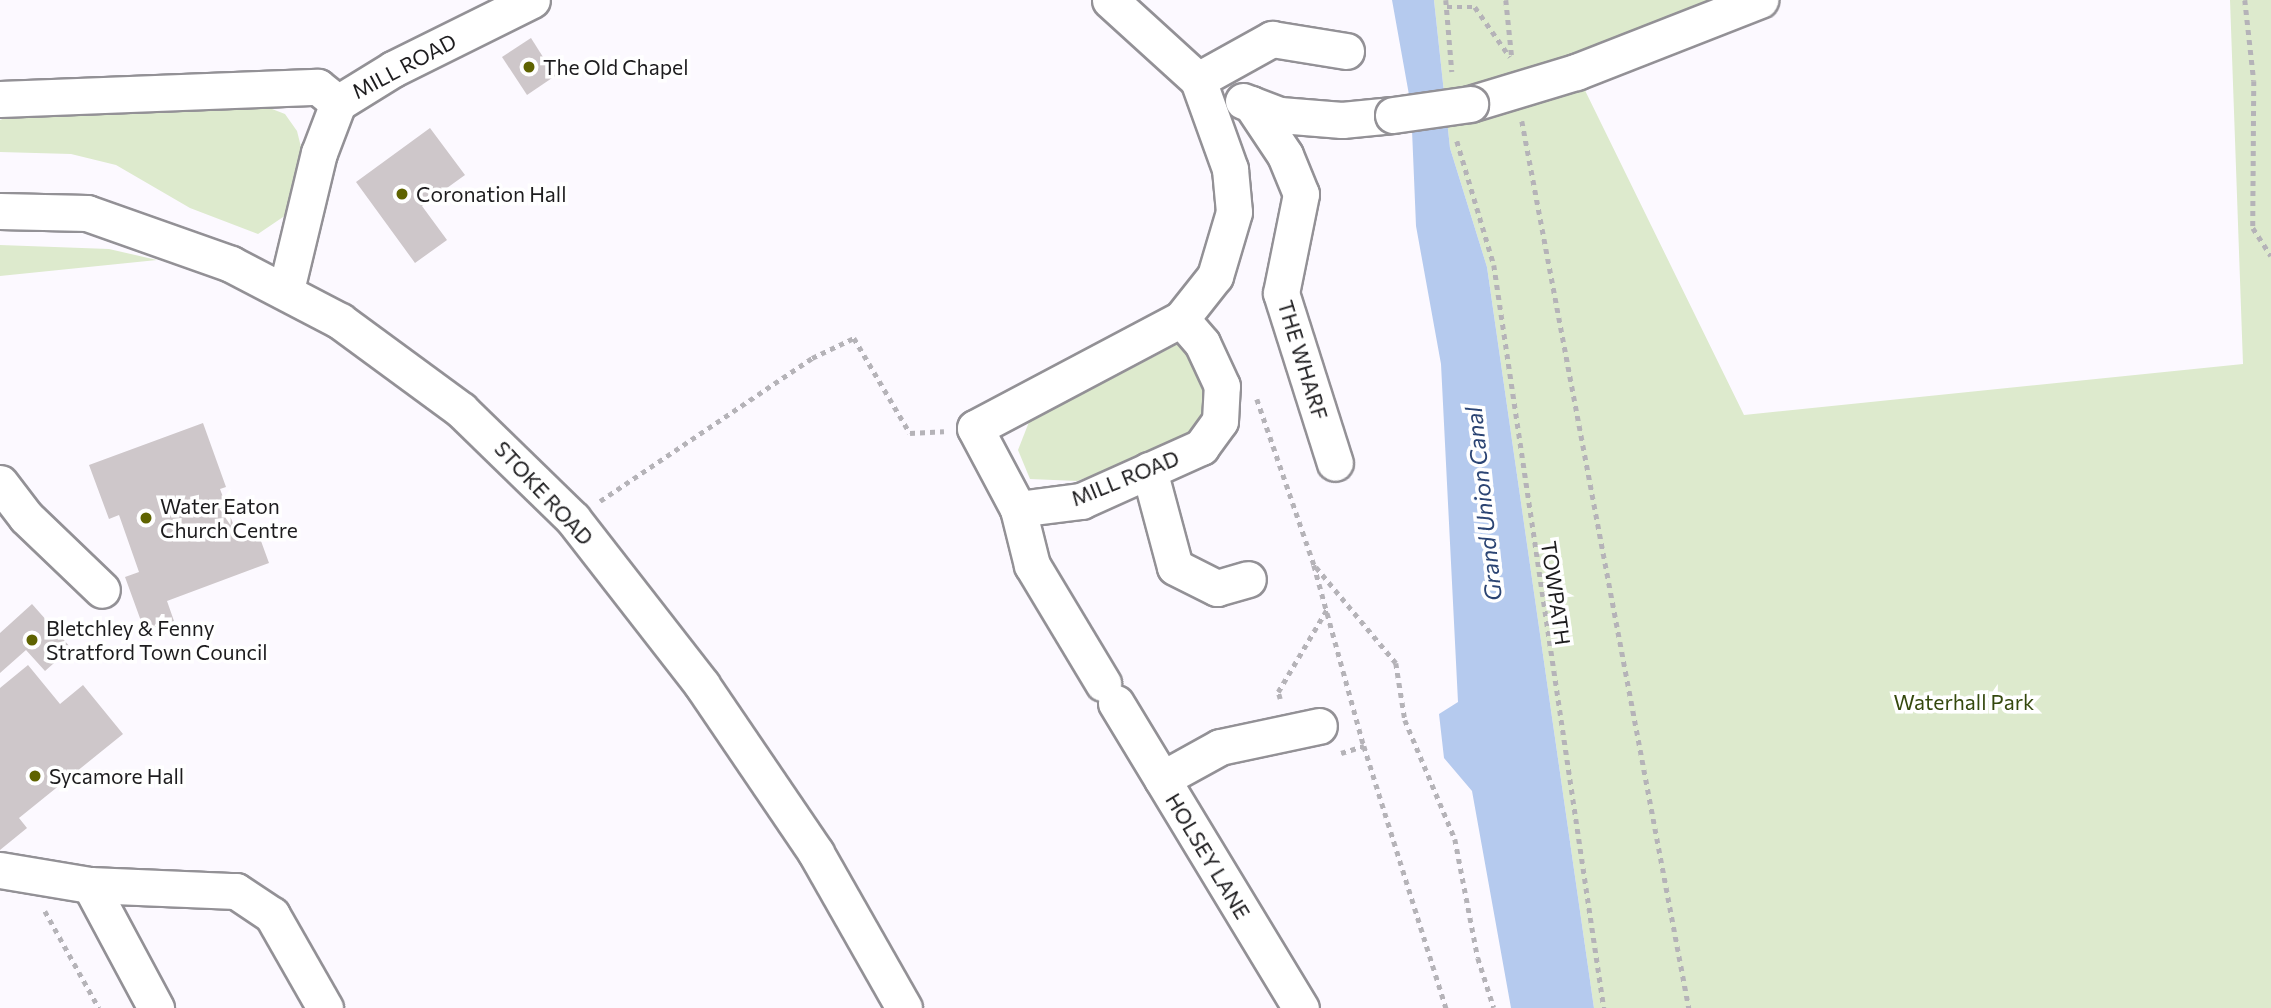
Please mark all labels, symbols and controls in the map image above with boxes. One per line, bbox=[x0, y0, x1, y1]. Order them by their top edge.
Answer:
street label: MILL ROAD bbox=[348, 28, 460, 104]
place label: The Old Chapel bbox=[543, 54, 688, 80]
marker: The Old Chapel bbox=[521, 59, 537, 75]
place label: Coronation Hall bbox=[416, 181, 567, 207]
marker: Coronation Hall bbox=[394, 186, 410, 202]
street label: THE WHARF bbox=[1273, 297, 1333, 423]
water label: Grand Union Canal bbox=[1459, 406, 1507, 602]
street label: STOKE ROAD bbox=[489, 436, 599, 550]
street label: MILL ROAD bbox=[1067, 445, 1183, 511]
place label: Water Eaton Church Centre bbox=[160, 493, 298, 543]
marker: Water Eaton Church Centre bbox=[138, 510, 154, 526]
street label: TOWPATH bbox=[1536, 539, 1576, 647]
place label: Bletchley & Fenny Stratford Town Council bbox=[46, 615, 268, 665]
marker: Bletchley & Fenny Stratford Town Council bbox=[24, 632, 40, 648]
park label: Waterhall Park bbox=[1894, 689, 2034, 715]
place label: Sycamore Hall bbox=[49, 763, 184, 789]
marker: Sycamore Hall bbox=[27, 768, 43, 784]
street label: HOLSEY LANE bbox=[1161, 789, 1255, 923]

